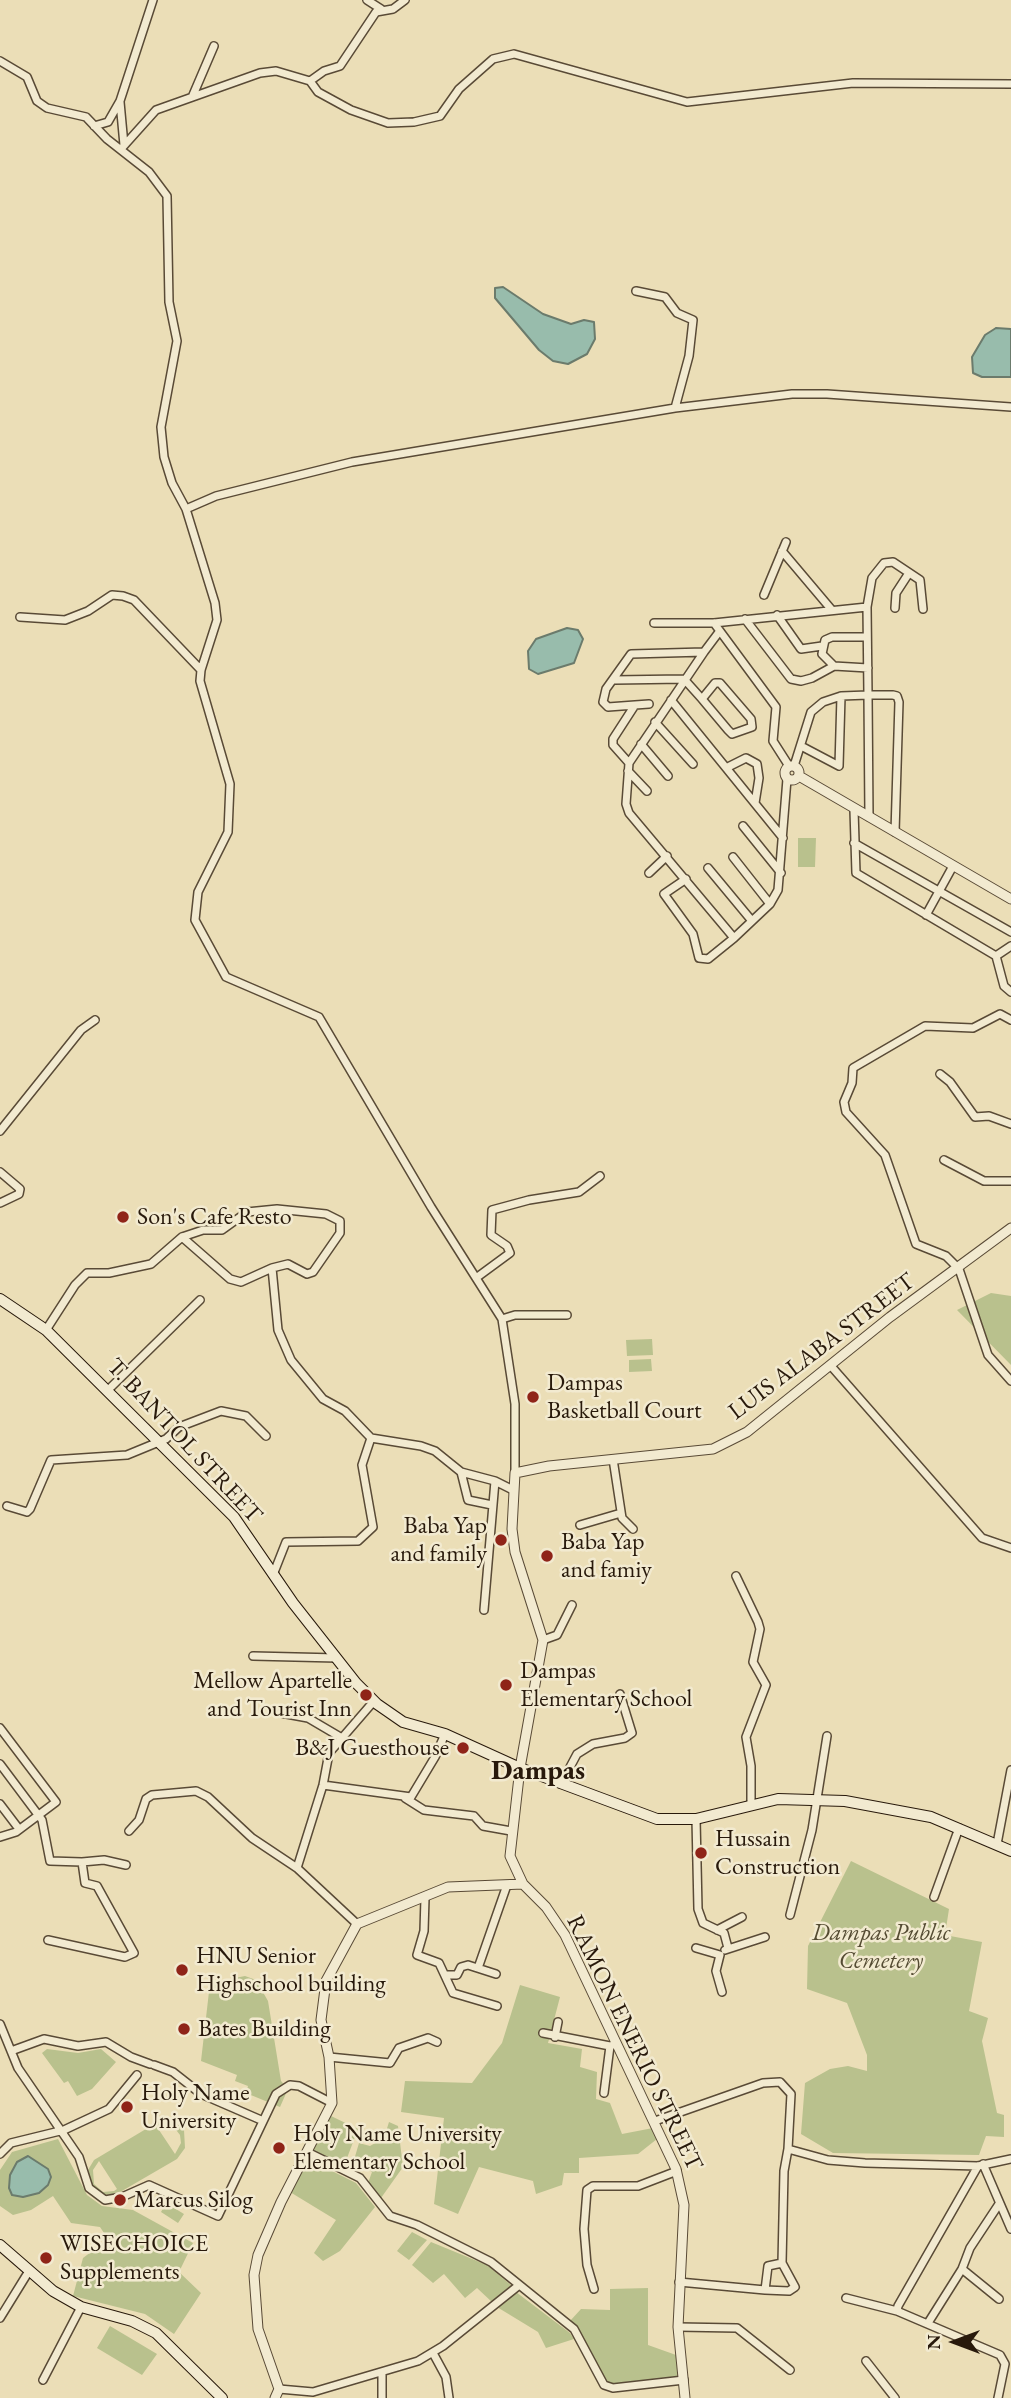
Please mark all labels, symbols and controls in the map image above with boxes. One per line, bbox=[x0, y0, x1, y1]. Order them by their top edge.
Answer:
place label: Son's Cafe Resto bbox=[137, 1203, 292, 1231]
marker: Son's Cafe Resto bbox=[115, 1209, 131, 1225]
street label: LUIS ALABA STREET bbox=[723, 1267, 921, 1427]
street label: T. BANTOL STREET bbox=[100, 1353, 268, 1529]
place label: Dampas Basketball Court bbox=[547, 1369, 701, 1425]
marker: Dampas Basketball Court bbox=[525, 1389, 541, 1405]
place label: Baba Yap and family bbox=[390, 1512, 487, 1568]
place label: Baba Yap and famiy bbox=[561, 1528, 652, 1584]
marker: Baba Yap and family bbox=[493, 1532, 509, 1548]
marker: Baba Yap and famiy bbox=[539, 1548, 555, 1564]
place label: Dampas Elementary School bbox=[520, 1657, 692, 1713]
place label: Mellow Apartelle and Tourist Inn bbox=[193, 1667, 352, 1723]
marker: Dampas Elementary School bbox=[498, 1677, 514, 1693]
marker: Mellow Apartelle and Tourist Inn bbox=[358, 1687, 374, 1703]
place label: B&J Guesthouse bbox=[295, 1734, 449, 1762]
marker: B&J Guesthouse bbox=[455, 1740, 471, 1756]
district label: Dampas bbox=[491, 1754, 585, 1788]
place label: Hussain Construction bbox=[715, 1825, 840, 1881]
marker: Hussain Construction bbox=[693, 1845, 709, 1861]
street label: RAMON ENERIO STREET bbox=[560, 1911, 708, 2175]
park label: Dampas Public Cemetery bbox=[812, 1919, 950, 1975]
place label: HNU Senior Highschool building bbox=[196, 1942, 386, 1998]
marker: HNU Senior Highschool building bbox=[174, 1962, 190, 1978]
place label: Bates Building bbox=[198, 2015, 331, 2043]
marker: Bates Building bbox=[176, 2021, 192, 2037]
place label: Holy Name University bbox=[141, 2079, 250, 2135]
marker: Holy Name University bbox=[119, 2099, 135, 2115]
place label: Holy Name University Elementary School bbox=[293, 2120, 502, 2176]
marker: Holy Name University Elementary School bbox=[271, 2140, 287, 2156]
place label: Marcus Silog bbox=[134, 2186, 253, 2214]
marker: Marcus Silog bbox=[112, 2192, 128, 2208]
place label: WISECHOICE Supplements bbox=[60, 2230, 208, 2286]
marker: WISECHOICE Supplements bbox=[38, 2250, 54, 2266]
north arrow bbox=[920, 2307, 990, 2377]
text: N bbox=[921, 2334, 946, 2350]

